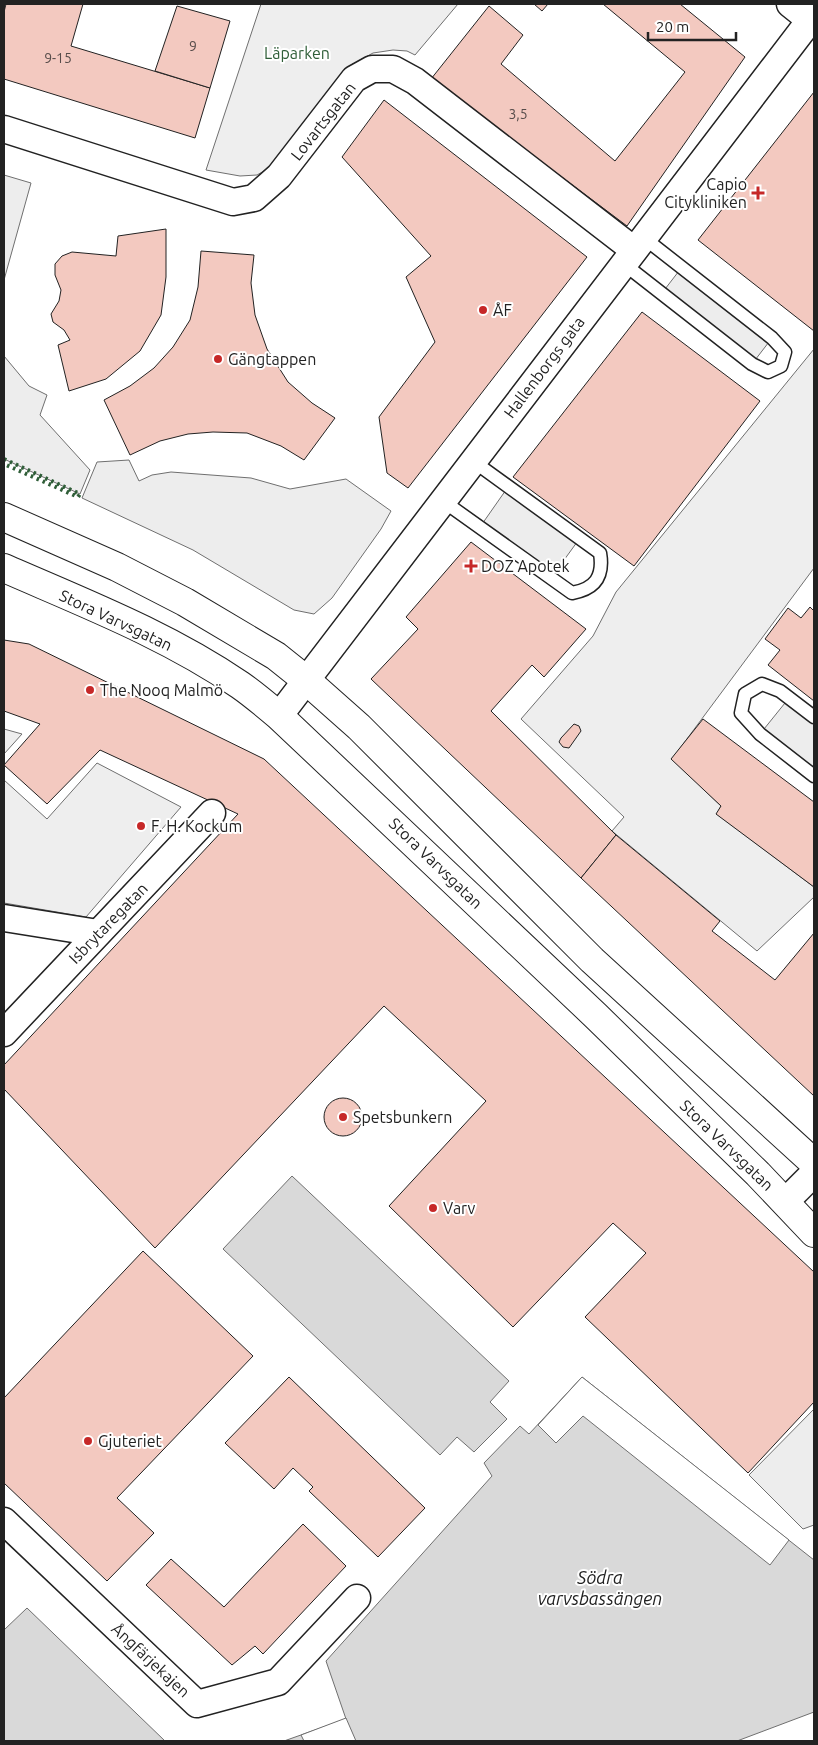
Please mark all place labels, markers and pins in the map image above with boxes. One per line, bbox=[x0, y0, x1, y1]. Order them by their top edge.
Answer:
place label: Capio Citykliniken bbox=[664, 175, 747, 211]
marker: Capio Citykliniken bbox=[751, 186, 765, 200]
place label: ÅF bbox=[493, 301, 512, 319]
marker: ÅF bbox=[477, 304, 489, 316]
place label: Gängtappen bbox=[228, 350, 316, 368]
marker: Gängtappen bbox=[212, 353, 224, 365]
place label: DOZ Apotek bbox=[481, 557, 570, 575]
marker: DOZ Apotek bbox=[465, 560, 477, 572]
place label: The Nooq Malmö bbox=[100, 681, 223, 699]
marker: The Nooq Malmö bbox=[84, 684, 96, 696]
place label: F. H. Kockum bbox=[151, 817, 242, 835]
marker: F. H. Kockum bbox=[135, 820, 147, 832]
place label: Spetsbunkern bbox=[353, 1108, 452, 1126]
marker: Spetsbunkern bbox=[337, 1111, 349, 1123]
place label: Varv bbox=[443, 1199, 476, 1217]
marker: Varv bbox=[427, 1202, 439, 1214]
place label: Gjuteriet bbox=[98, 1432, 163, 1450]
marker: Gjuteriet bbox=[82, 1435, 94, 1447]

